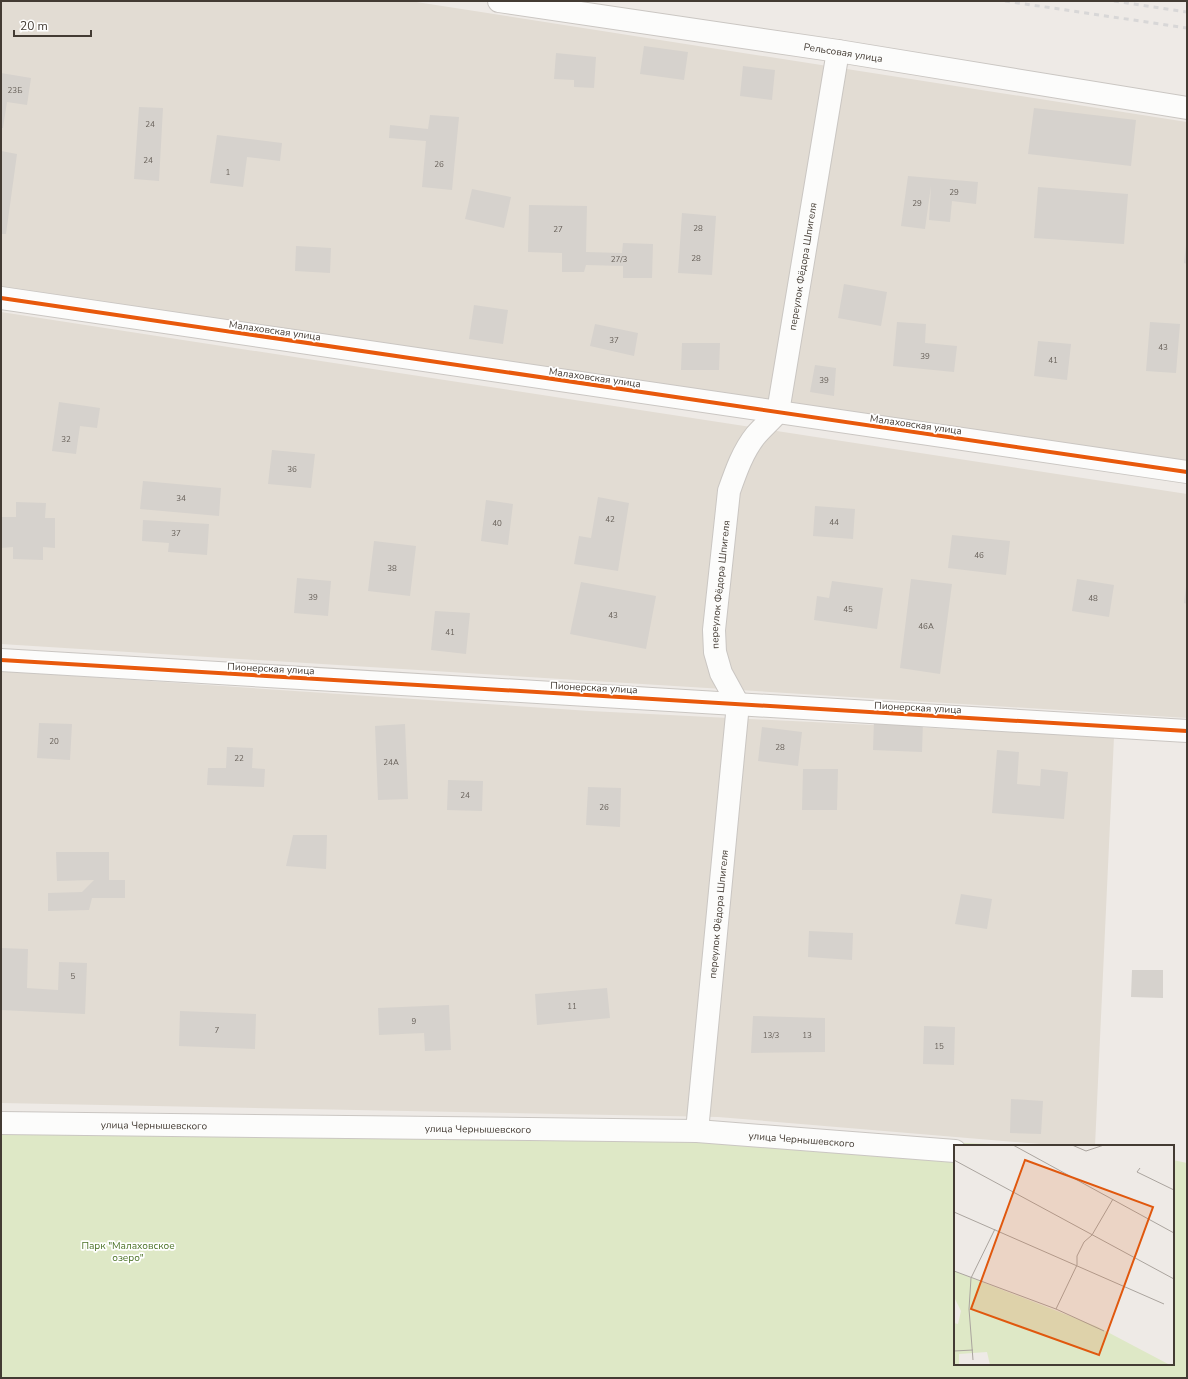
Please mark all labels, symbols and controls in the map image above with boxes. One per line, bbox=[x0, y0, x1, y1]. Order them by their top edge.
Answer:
scale bar bbox=[14, 12, 91, 38]
text: 20 m bbox=[20, 18, 48, 34]
street label: Рельсовая улица bbox=[803, 40, 884, 66]
house number: 23Б bbox=[8, 85, 22, 96]
house number: 24 bbox=[145, 119, 155, 130]
house number: 24 bbox=[143, 155, 153, 166]
house number: 26 bbox=[434, 159, 444, 170]
house number: 1 bbox=[226, 167, 231, 178]
house number: 29 bbox=[949, 187, 959, 198]
house number: 29 bbox=[912, 198, 922, 209]
street label: переулок Фёдора Шпигеля bbox=[786, 202, 821, 331]
house number: 28 bbox=[693, 223, 703, 234]
house number: 27 bbox=[553, 224, 563, 235]
house number: 28 bbox=[691, 253, 701, 264]
house number: 27/3 bbox=[611, 254, 628, 265]
street label: Малаховская улица bbox=[228, 318, 322, 344]
house number: 37 bbox=[609, 335, 619, 346]
house number: 43 bbox=[1158, 342, 1168, 353]
house number: 39 bbox=[920, 351, 930, 362]
house number: 41 bbox=[1048, 355, 1058, 366]
street label: Малаховская улица bbox=[548, 365, 642, 391]
house number: 39 bbox=[819, 375, 829, 386]
street label: Малаховская улица bbox=[869, 412, 963, 438]
house number: 32 bbox=[61, 434, 71, 445]
house number: 36 bbox=[287, 464, 297, 475]
house number: 34 bbox=[176, 493, 186, 504]
house number: 42 bbox=[605, 514, 615, 525]
house number: 44 bbox=[829, 517, 839, 528]
house number: 40 bbox=[492, 518, 502, 529]
street label: переулок Фёдора Шпигеля bbox=[708, 520, 734, 649]
house number: 37 bbox=[171, 528, 181, 539]
house number: 46 bbox=[974, 550, 984, 561]
house number: 38 bbox=[387, 563, 397, 574]
house number: 39 bbox=[308, 592, 318, 603]
house number: 48 bbox=[1088, 593, 1098, 604]
house number: 45 bbox=[843, 604, 853, 615]
house number: 43 bbox=[608, 610, 618, 621]
house number: 46А bbox=[918, 621, 934, 632]
house number: 41 bbox=[445, 627, 455, 638]
street label: Пионерская улица bbox=[227, 660, 315, 678]
street label: Пионерская улица bbox=[550, 679, 638, 697]
street label: Пионерская улица bbox=[874, 699, 962, 717]
house number: 20 bbox=[49, 736, 59, 747]
house number: 28 bbox=[775, 742, 785, 753]
house number: 22 bbox=[234, 753, 244, 764]
house number: 24А bbox=[383, 757, 399, 768]
house number: 24 bbox=[460, 790, 470, 801]
house number: 26 bbox=[599, 802, 609, 813]
street label: переулок Фёдора Шпигеля bbox=[706, 849, 732, 979]
house number: 5 bbox=[71, 971, 76, 982]
house number: 11 bbox=[567, 1001, 577, 1012]
house number: 9 bbox=[412, 1016, 417, 1027]
house number: 7 bbox=[215, 1025, 220, 1036]
house number: 13/3 bbox=[763, 1030, 780, 1041]
house number: 13 bbox=[802, 1030, 812, 1041]
house number: 15 bbox=[934, 1041, 944, 1052]
street label: улица Чернышевского bbox=[101, 1118, 208, 1133]
street label: улица Чернышевского bbox=[425, 1122, 532, 1137]
street label: улица Чернышевского bbox=[748, 1129, 855, 1151]
inset map bbox=[954, 1145, 1174, 1365]
park label: Парк "Малаховское озеро" bbox=[81, 1239, 175, 1265]

